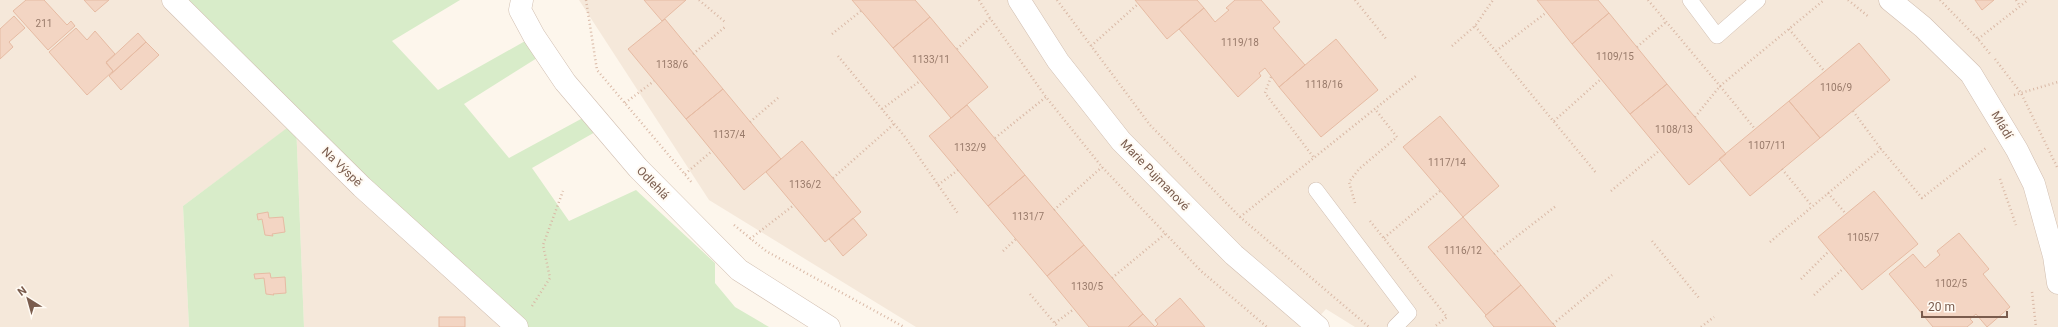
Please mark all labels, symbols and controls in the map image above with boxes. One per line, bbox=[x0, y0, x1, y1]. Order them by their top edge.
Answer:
house number: 211 bbox=[36, 18, 52, 29]
house number: 1119/18 bbox=[1221, 37, 1259, 48]
house number: 1109/15 bbox=[1596, 51, 1634, 62]
house number: 1133/11 bbox=[912, 54, 950, 65]
house number: 1138/6 bbox=[656, 59, 688, 70]
house number: 1118/16 bbox=[1305, 79, 1343, 90]
house number: 1106/9 bbox=[1820, 82, 1852, 93]
street label: Mládí bbox=[1988, 109, 2016, 142]
house number: 1108/13 bbox=[1655, 124, 1693, 135]
house number: 1137/4 bbox=[713, 129, 745, 140]
street label: Marie Pujmanové bbox=[1118, 137, 1192, 213]
house number: 1107/11 bbox=[1748, 140, 1786, 151]
house number: 1132/9 bbox=[954, 142, 986, 153]
street label: Na Výspě bbox=[319, 144, 365, 190]
house number: 1117/14 bbox=[1428, 157, 1466, 168]
street label: Odlehlá bbox=[634, 164, 672, 202]
house number: 1136/2 bbox=[789, 179, 821, 190]
house number: 1131/7 bbox=[1012, 211, 1044, 222]
house number: 1105/7 bbox=[1847, 232, 1879, 243]
house number: 1116/12 bbox=[1444, 245, 1482, 256]
house number: 1102/5 bbox=[1935, 278, 1967, 289]
north arrow bbox=[8, 279, 48, 319]
house number: 1130/5 bbox=[1071, 281, 1103, 292]
text: N bbox=[15, 284, 29, 299]
scale bar bbox=[1922, 293, 2007, 319]
text: 20 m bbox=[1928, 300, 1955, 314]

